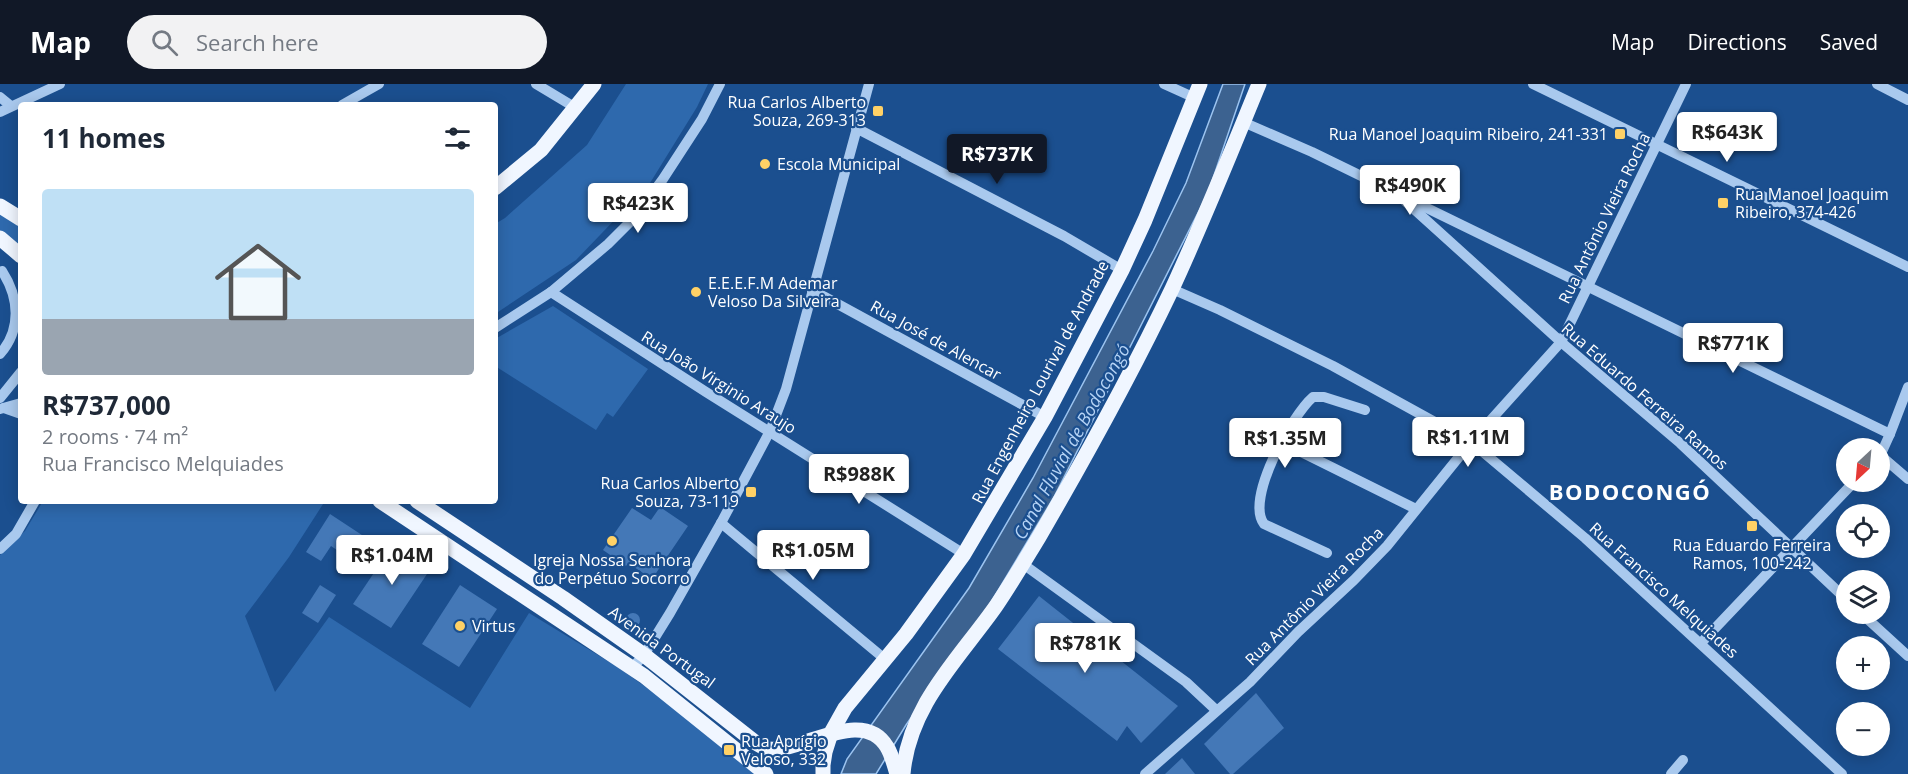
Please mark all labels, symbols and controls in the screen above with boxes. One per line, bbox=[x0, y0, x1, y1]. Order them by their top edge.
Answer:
search box bbox=[127, 15, 547, 69]
text: Map bbox=[30, 23, 91, 61]
icon: search bbox=[148, 26, 181, 59]
text: Search here bbox=[196, 27, 319, 57]
text: Map bbox=[1611, 28, 1654, 56]
text: Directions bbox=[1687, 28, 1787, 56]
text: Saved bbox=[1820, 28, 1878, 56]
place label: Rua Carlos Alberto Souza, 269-313 bbox=[728, 91, 866, 131]
marker: Rua Carlos Alberto Souza, 269-313 bbox=[871, 104, 885, 118]
pin: R$643K bbox=[1678, 112, 1776, 163]
text: R$643K bbox=[1691, 118, 1763, 145]
text: 11 homes bbox=[42, 120, 166, 156]
icon: filters bbox=[441, 122, 474, 155]
place label: Rua Manoel Joaquim Ribeiro, 241-331 bbox=[1329, 123, 1608, 145]
marker: Rua Manoel Joaquim Ribeiro, 241-331 bbox=[1613, 127, 1627, 141]
street label: Rua Antônio Vieira Rocha bbox=[1553, 129, 1655, 307]
pin: R$737K bbox=[948, 134, 1046, 185]
text: R$737K bbox=[961, 140, 1033, 167]
place label: Escola Municipal bbox=[777, 153, 900, 175]
marker: Escola Municipal bbox=[758, 157, 772, 171]
pin: R$490K bbox=[1361, 165, 1459, 216]
text: R$490K bbox=[1374, 171, 1446, 198]
pin: R$423K bbox=[589, 183, 687, 234]
place label: Rua Manoel Joaquim Ribeiro, 374-426 bbox=[1735, 183, 1889, 223]
text: R$423K bbox=[602, 189, 674, 216]
marker: Rua Manoel Joaquim Ribeiro, 374-426 bbox=[1716, 196, 1730, 210]
icon: home bbox=[204, 228, 312, 336]
street label: Rua Engenheiro Lourival de Andrade bbox=[966, 257, 1114, 507]
place label: E.E.E.F.M Ademar Veloso Da Silveira bbox=[708, 272, 840, 312]
marker: E.E.E.F.M Ademar Veloso Da Silveira bbox=[689, 285, 703, 299]
street label: Rua José de Alencar bbox=[867, 295, 1006, 385]
street label: Rua Eduardo Ferreira Ramos bbox=[1557, 318, 1733, 474]
pin: R$771K bbox=[1684, 323, 1782, 374]
street label: Rua João Virginio Araujo bbox=[637, 325, 801, 439]
text: R$771K bbox=[1697, 329, 1769, 356]
water label: Canal Fluvial de Bodocongó bbox=[1007, 340, 1135, 544]
text: R$737,000 bbox=[42, 387, 171, 423]
pin: R$1.11M bbox=[1413, 417, 1523, 468]
pin: R$1.35M bbox=[1230, 418, 1340, 469]
text: 2 rooms · 74 m² bbox=[42, 423, 188, 450]
text: R$1.11M bbox=[1426, 423, 1510, 450]
text: R$1.35M bbox=[1243, 424, 1327, 451]
north arrow bbox=[1836, 438, 1890, 492]
map controls bbox=[1836, 438, 1890, 756]
text: Rua Francisco Melquiades bbox=[42, 450, 284, 477]
pin: R$988K bbox=[810, 454, 908, 505]
text: R$988K bbox=[823, 460, 895, 487]
place label: Rua Carlos Alberto Souza, 73-119 bbox=[601, 472, 739, 512]
district label: BODOCONGÓ bbox=[1549, 476, 1711, 506]
marker: Rua Carlos Alberto Souza, 73-119 bbox=[744, 485, 758, 499]
button: locate bbox=[1836, 504, 1890, 558]
street label: Rua Francisco Melquiades bbox=[1585, 517, 1743, 663]
marker: Rua Eduardo Ferreira Ramos, 100-242 bbox=[1745, 519, 1759, 533]
street label: Rua Antônio Vieira Rocha bbox=[1240, 522, 1388, 670]
pin: R$1.05M bbox=[758, 530, 868, 581]
marker: Igreja Nossa Senhora do Perpétuo Socorro bbox=[605, 534, 619, 548]
place label: Rua Eduardo Ferreira Ramos, 100-242 bbox=[1673, 534, 1832, 574]
pin: R$1.04M bbox=[337, 535, 447, 586]
text: R$1.05M bbox=[771, 536, 855, 563]
text: R$1.04M bbox=[350, 541, 434, 568]
place label: Igreja Nossa Senhora do Perpétuo Socorro bbox=[533, 549, 691, 589]
button: layers bbox=[1836, 570, 1890, 624]
street label: Avenida Portugal bbox=[604, 601, 720, 693]
place label: Virtus bbox=[472, 615, 515, 637]
marker: Virtus bbox=[453, 619, 467, 633]
pin: R$781K bbox=[1036, 623, 1134, 674]
text: R$781K bbox=[1049, 629, 1121, 656]
button: + bbox=[1836, 636, 1890, 690]
button: − bbox=[1836, 702, 1890, 756]
place label: Rua Aprígio Veloso, 332 bbox=[741, 730, 827, 770]
marker: Rua Aprígio Veloso, 332 bbox=[722, 743, 736, 757]

